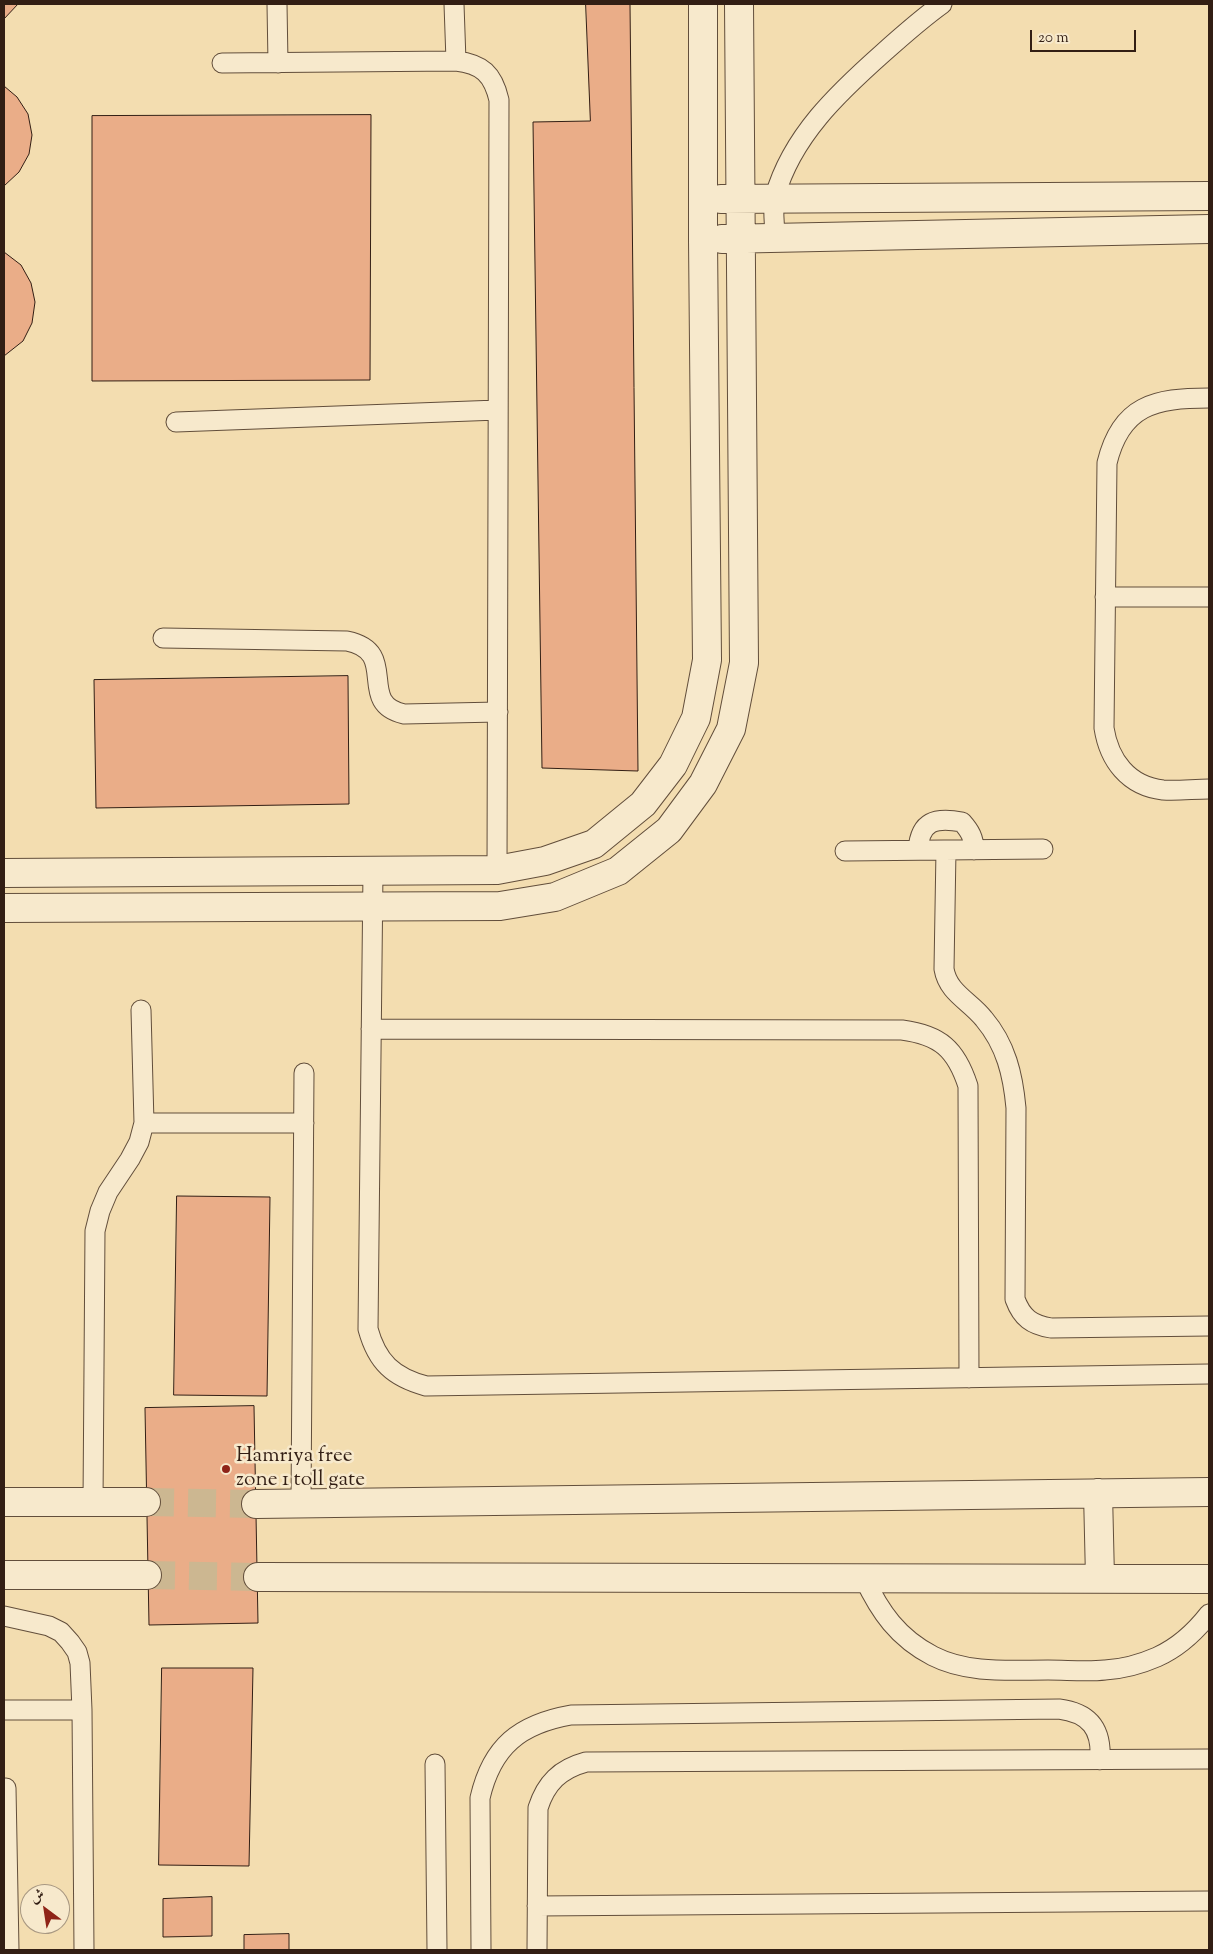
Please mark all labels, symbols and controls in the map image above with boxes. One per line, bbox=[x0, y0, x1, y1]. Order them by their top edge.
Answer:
scale bar bbox=[1033, 20, 1139, 52]
text: 20 m bbox=[1038, 28, 1069, 49]
place label: Hamriya free zone 1 toll gate bbox=[236, 1444, 365, 1494]
marker: Hamriya free zone 1 toll gate bbox=[220, 1463, 232, 1475]
north arrow bbox=[20, 1884, 70, 1934]
text: ش bbox=[27, 1885, 49, 1909]

